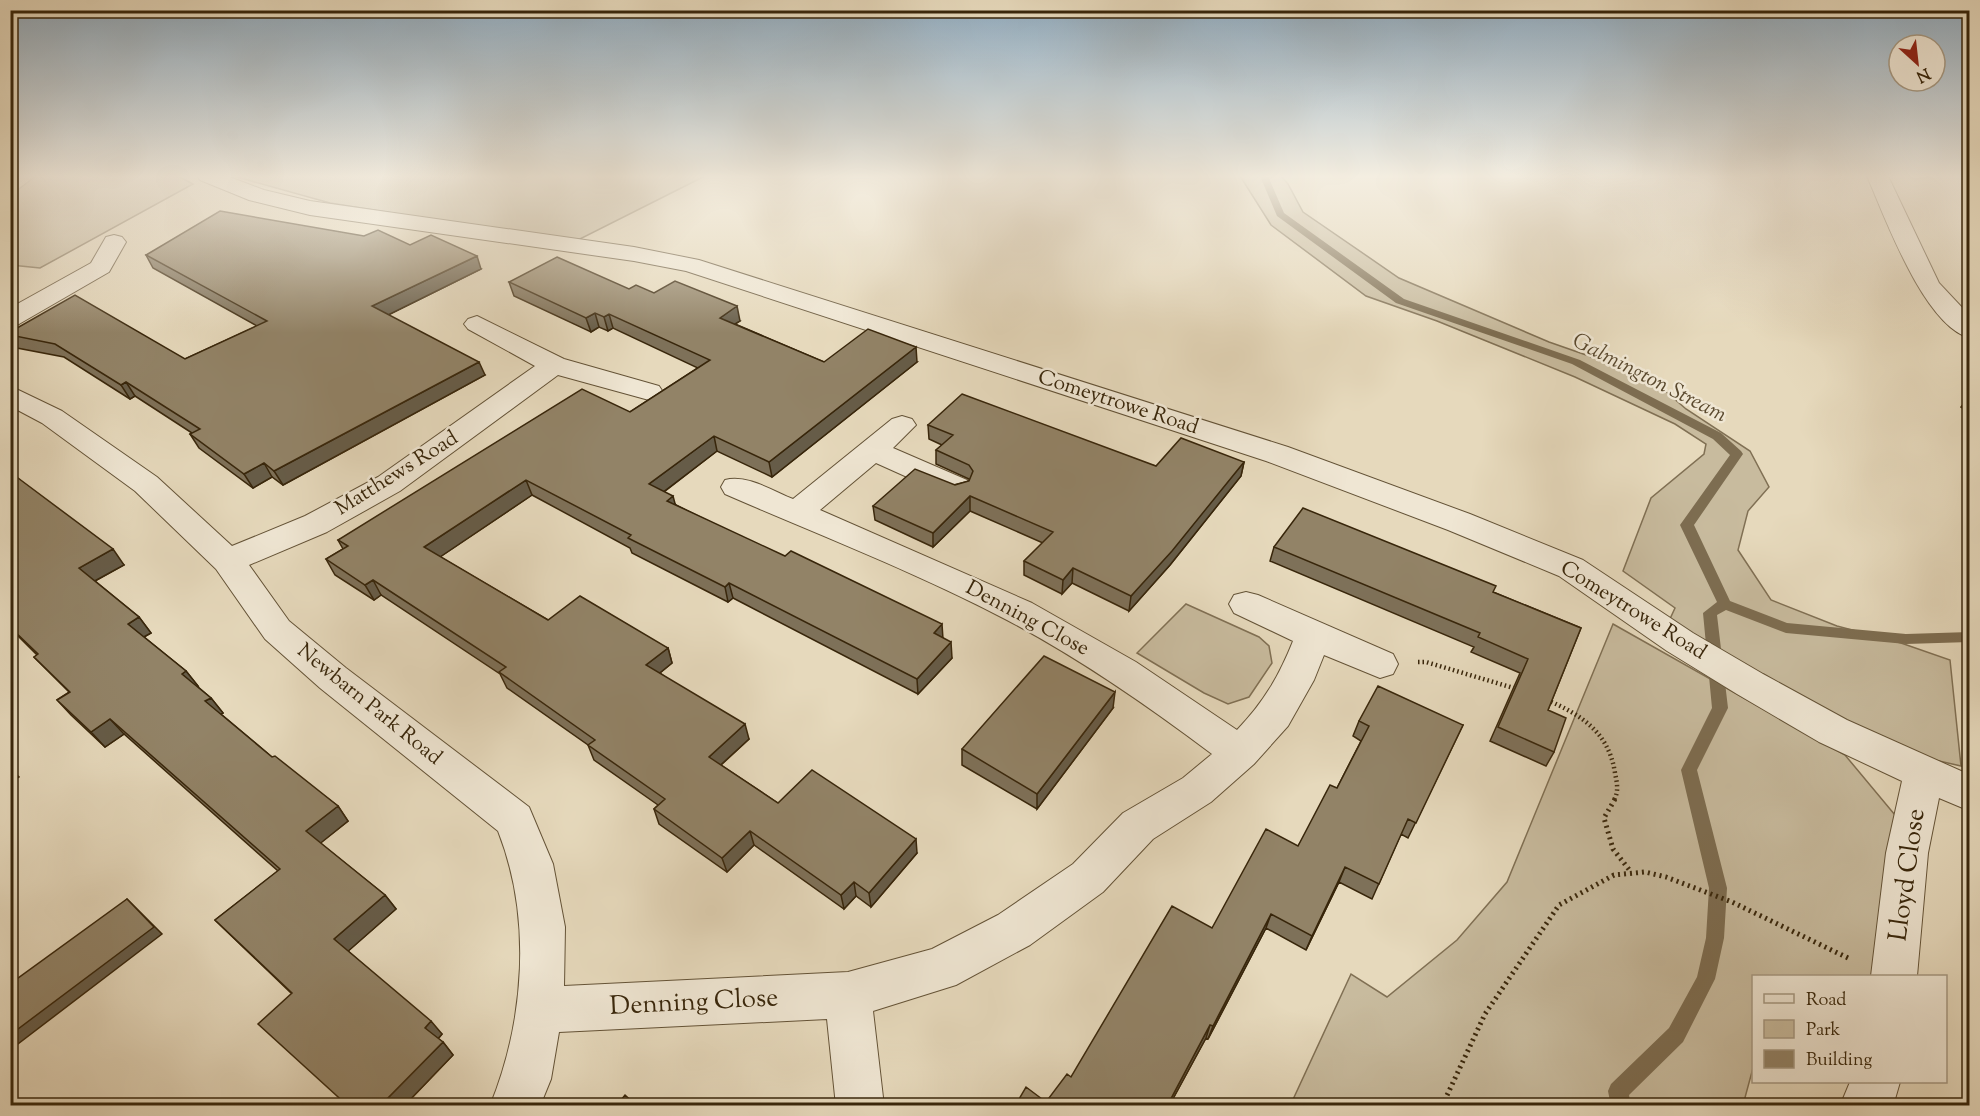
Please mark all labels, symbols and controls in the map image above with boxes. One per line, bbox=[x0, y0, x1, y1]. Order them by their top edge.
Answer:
north arrow bbox=[1887, 33, 1947, 93]
text: N bbox=[1912, 61, 1934, 87]
water label: Galmington Stream bbox=[1566, 326, 1732, 432]
street label: Comeytrowe Road bbox=[1034, 363, 1202, 443]
street label: Matthews Road bbox=[330, 424, 465, 524]
street label: Comeytrowe Road bbox=[1554, 554, 1712, 668]
street label: Denning Close bbox=[960, 574, 1094, 664]
street label: Newbarn Park Road bbox=[290, 637, 448, 773]
street label: Lloyd Close bbox=[1880, 806, 1936, 944]
legend bbox=[1752, 975, 1947, 1083]
street label: Denning Close bbox=[609, 980, 779, 1026]
text: Road bbox=[1806, 988, 1846, 1014]
text: Park bbox=[1806, 1018, 1841, 1044]
text: Building bbox=[1806, 1048, 1872, 1074]

